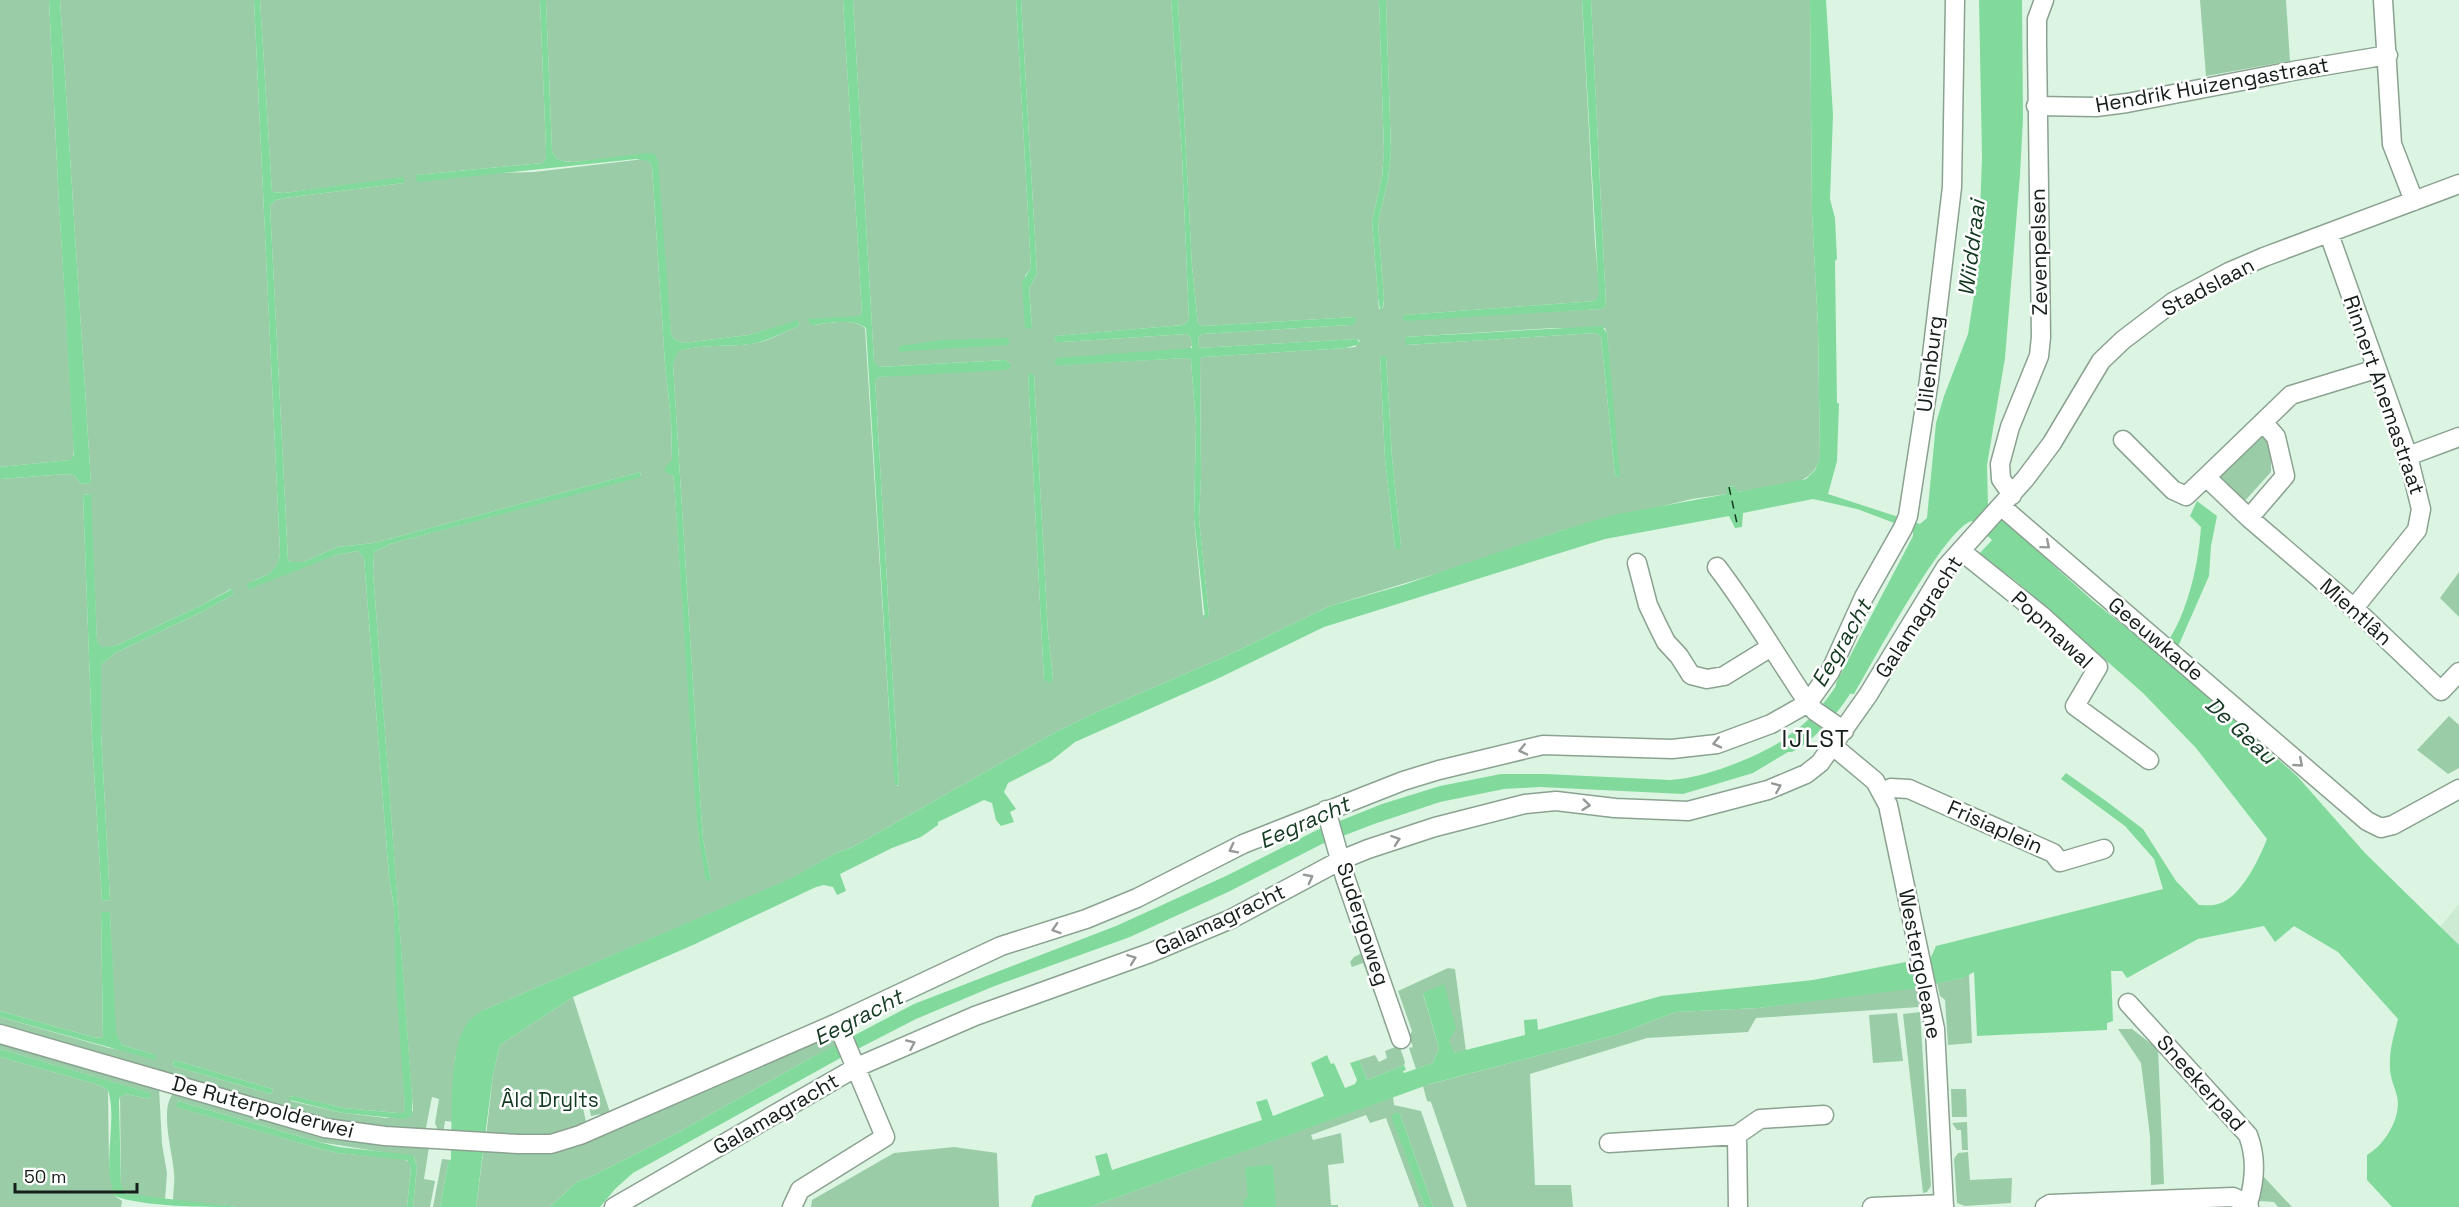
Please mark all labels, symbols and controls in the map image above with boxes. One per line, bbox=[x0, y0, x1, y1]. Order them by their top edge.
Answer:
street label: Hendrik Huizengastraat bbox=[2093, 51, 2331, 118]
street label: Zevenpelsen bbox=[2024, 188, 2053, 316]
water label: Wiiddraai bbox=[1951, 196, 1991, 298]
street label: Stadslaan bbox=[2157, 251, 2259, 322]
street label: Rinnert Anemastraat bbox=[2338, 292, 2431, 498]
street label: Uilenburg bbox=[1910, 314, 1949, 414]
one-way arrow bbox=[2039, 538, 2050, 549]
street label: Galamagracht bbox=[1869, 550, 1968, 683]
street label: Mientlân bbox=[2315, 572, 2398, 651]
street label: Popmawal bbox=[2006, 585, 2099, 674]
street label: Geeuwkade bbox=[2103, 591, 2210, 687]
water label: Eegracht bbox=[1805, 593, 1878, 692]
water label: De Geau bbox=[2200, 690, 2283, 771]
district label: IJLST bbox=[1782, 723, 1850, 754]
one-way arrow bbox=[1712, 736, 1722, 749]
one-way arrow bbox=[1518, 743, 1528, 756]
one-way arrow bbox=[2292, 755, 2303, 766]
one-way arrow bbox=[1771, 782, 1782, 794]
water label: Eegracht bbox=[1254, 789, 1355, 854]
street label: Frisiaplein bbox=[1943, 794, 2047, 860]
one-way arrow bbox=[1581, 798, 1590, 810]
one-way arrow bbox=[1390, 834, 1401, 847]
one-way arrow bbox=[1229, 842, 1239, 853]
street label: Sudergoweg bbox=[1331, 859, 1396, 989]
one-way arrow bbox=[1302, 873, 1313, 885]
street label: Galamagracht bbox=[1150, 878, 1289, 962]
street label: Westergoleane bbox=[1893, 887, 1948, 1041]
one-way arrow bbox=[1051, 922, 1062, 934]
one-way arrow bbox=[1126, 954, 1137, 967]
water label: Eegracht bbox=[809, 982, 909, 1051]
street label: Sneekerpad bbox=[2151, 1029, 2252, 1136]
one-way arrow bbox=[904, 1039, 915, 1051]
street label: Galamagracht bbox=[708, 1067, 843, 1160]
street label: De Ruterpolderwei bbox=[169, 1069, 357, 1144]
park label: Âld Drylts bbox=[501, 1086, 599, 1113]
scale bar bbox=[15, 1156, 136, 1194]
text: 50 m bbox=[24, 1165, 66, 1188]

